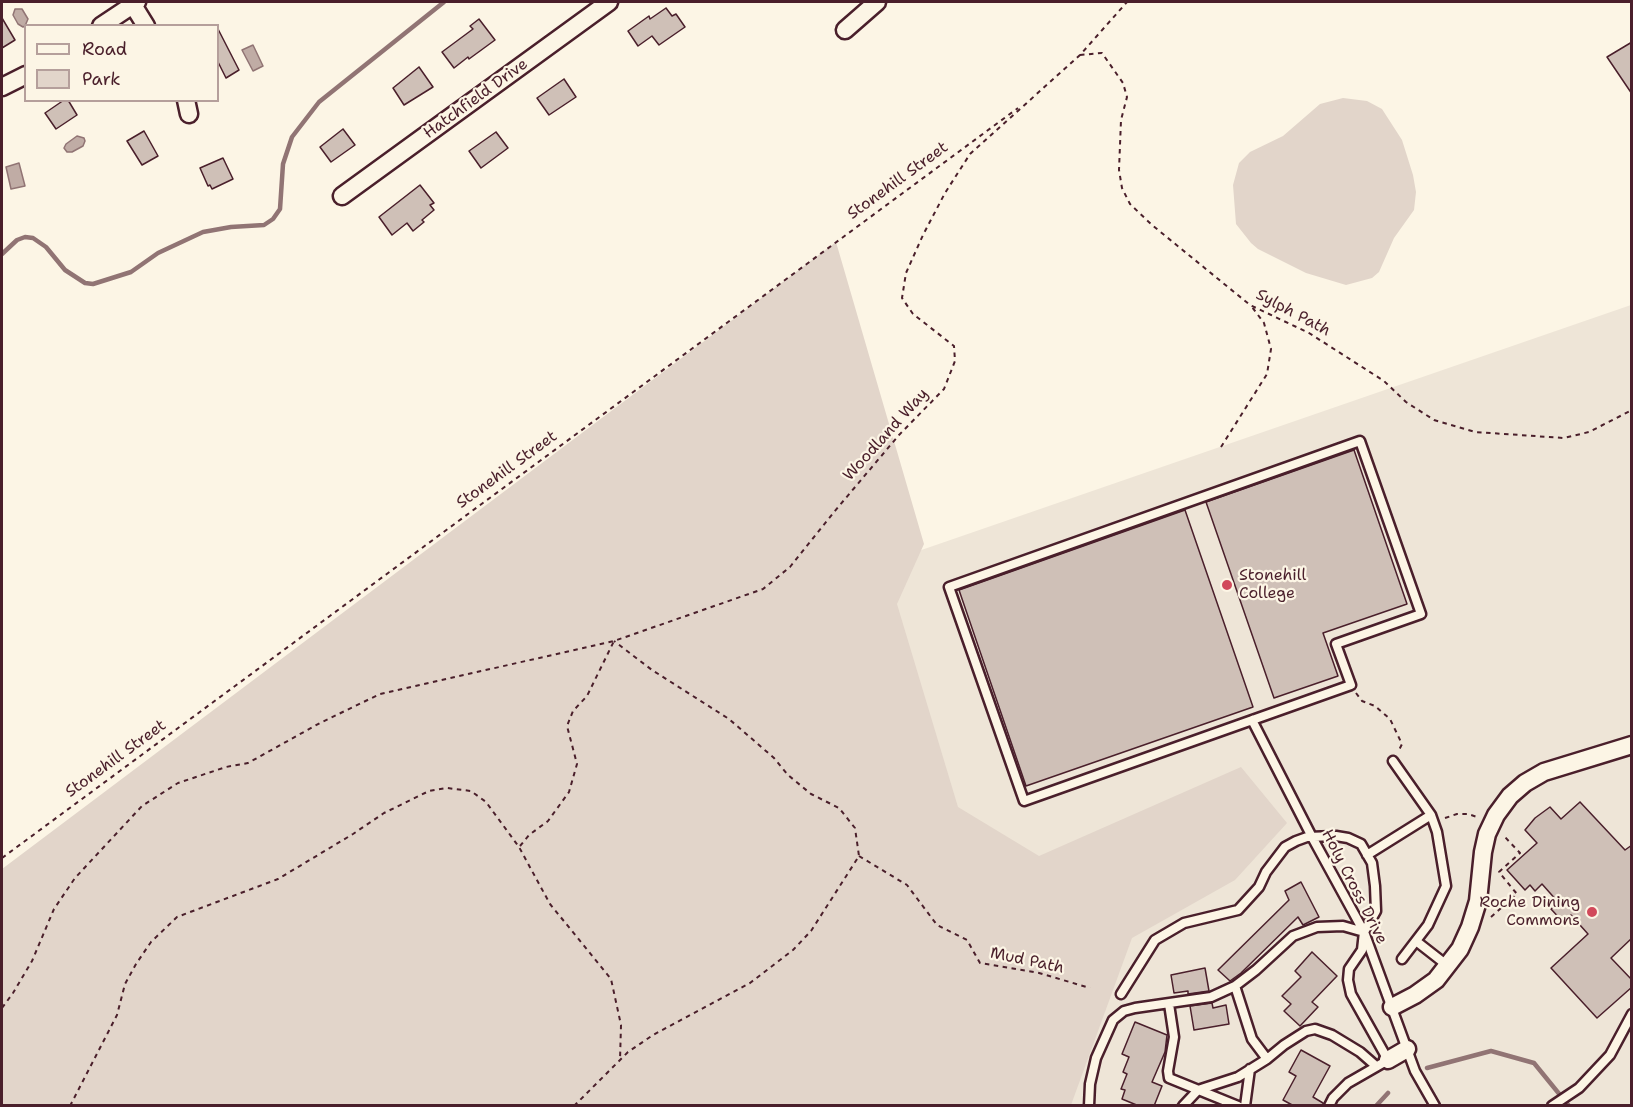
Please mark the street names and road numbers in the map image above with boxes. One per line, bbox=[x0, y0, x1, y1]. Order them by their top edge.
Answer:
street label: Hatchfield Drive bbox=[420, 55, 532, 143]
street label: Stonehill Street bbox=[844, 138, 952, 224]
street label: Sylph Path bbox=[1252, 285, 1334, 341]
street label: Woodland Way bbox=[839, 385, 933, 485]
street label: Stonehill Street bbox=[453, 427, 561, 513]
street label: Stonehill Street bbox=[62, 716, 170, 802]
street label: Holy Cross Drive bbox=[1317, 827, 1391, 947]
street label: Mud Path bbox=[988, 944, 1066, 978]

